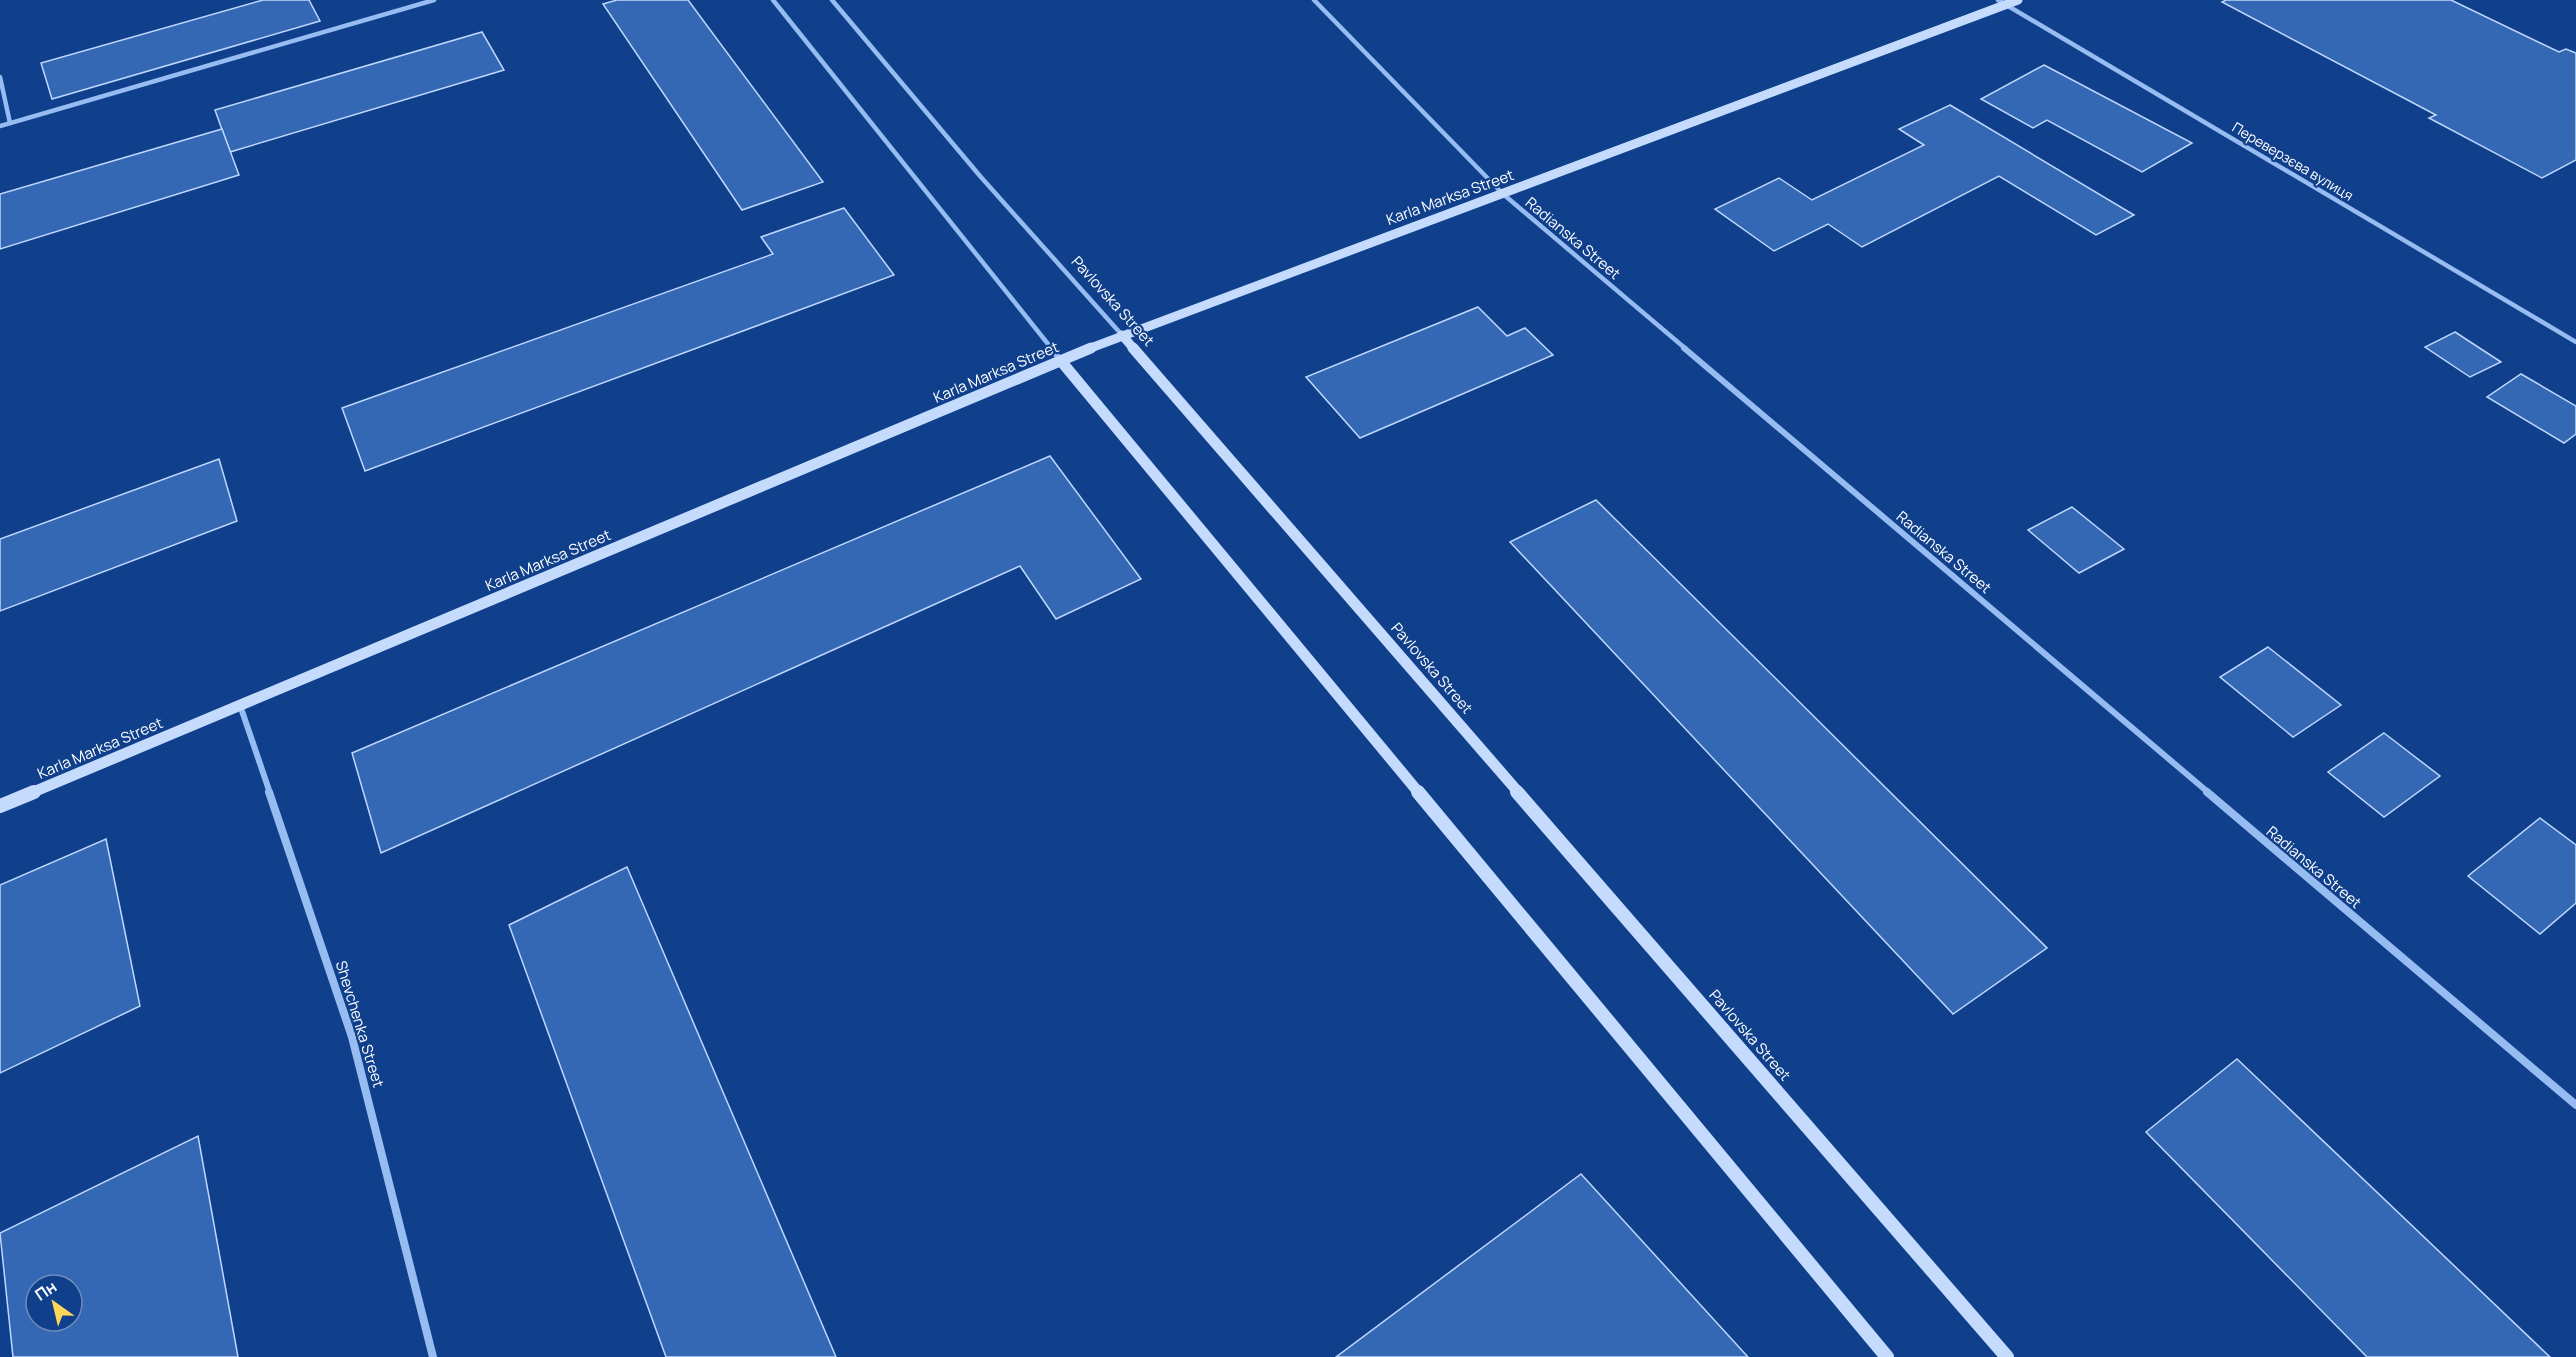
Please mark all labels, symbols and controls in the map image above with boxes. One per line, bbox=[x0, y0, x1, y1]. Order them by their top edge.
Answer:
street label: Переверзєва вулиця bbox=[2229, 117, 2357, 205]
street label: Karla Marksa Street bbox=[1383, 164, 1517, 230]
street label: Radianska Street bbox=[1521, 192, 1625, 284]
street label: Pavlovska Street bbox=[1067, 251, 1159, 351]
street label: Karla Marksa Street bbox=[930, 336, 1062, 408]
street label: Radianska Street bbox=[1892, 506, 1996, 598]
street label: Karla Marksa Street bbox=[482, 524, 614, 596]
street label: Pavlovska Street bbox=[1387, 618, 1477, 718]
street label: Karla Marksa Street bbox=[34, 712, 166, 784]
street label: Radianska Street bbox=[2262, 821, 2366, 913]
street label: Shevchenka Street bbox=[331, 958, 389, 1090]
street label: Pavlovska Street bbox=[1705, 985, 1795, 1085]
north arrow bbox=[24, 1273, 84, 1333]
text: Пн bbox=[31, 1275, 61, 1306]

